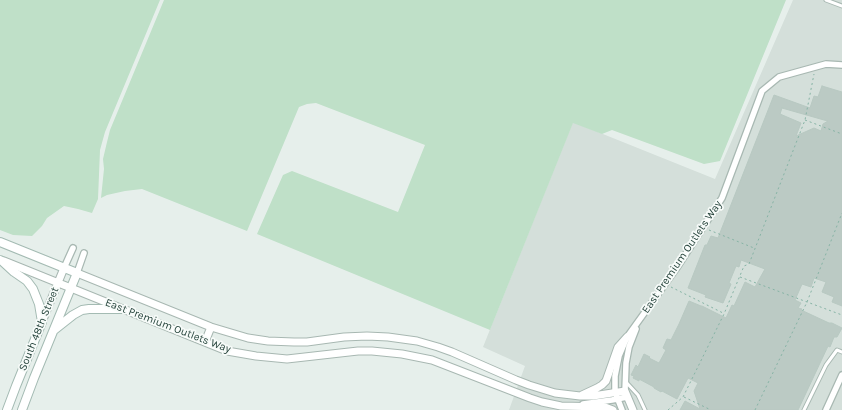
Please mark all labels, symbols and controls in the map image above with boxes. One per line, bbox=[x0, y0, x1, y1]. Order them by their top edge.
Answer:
street label: East Premium Outlets Way bbox=[639, 198, 725, 316]
street label: South 48th Street bbox=[16, 285, 62, 373]
street label: East Premium Outlets Way bbox=[103, 296, 233, 356]

